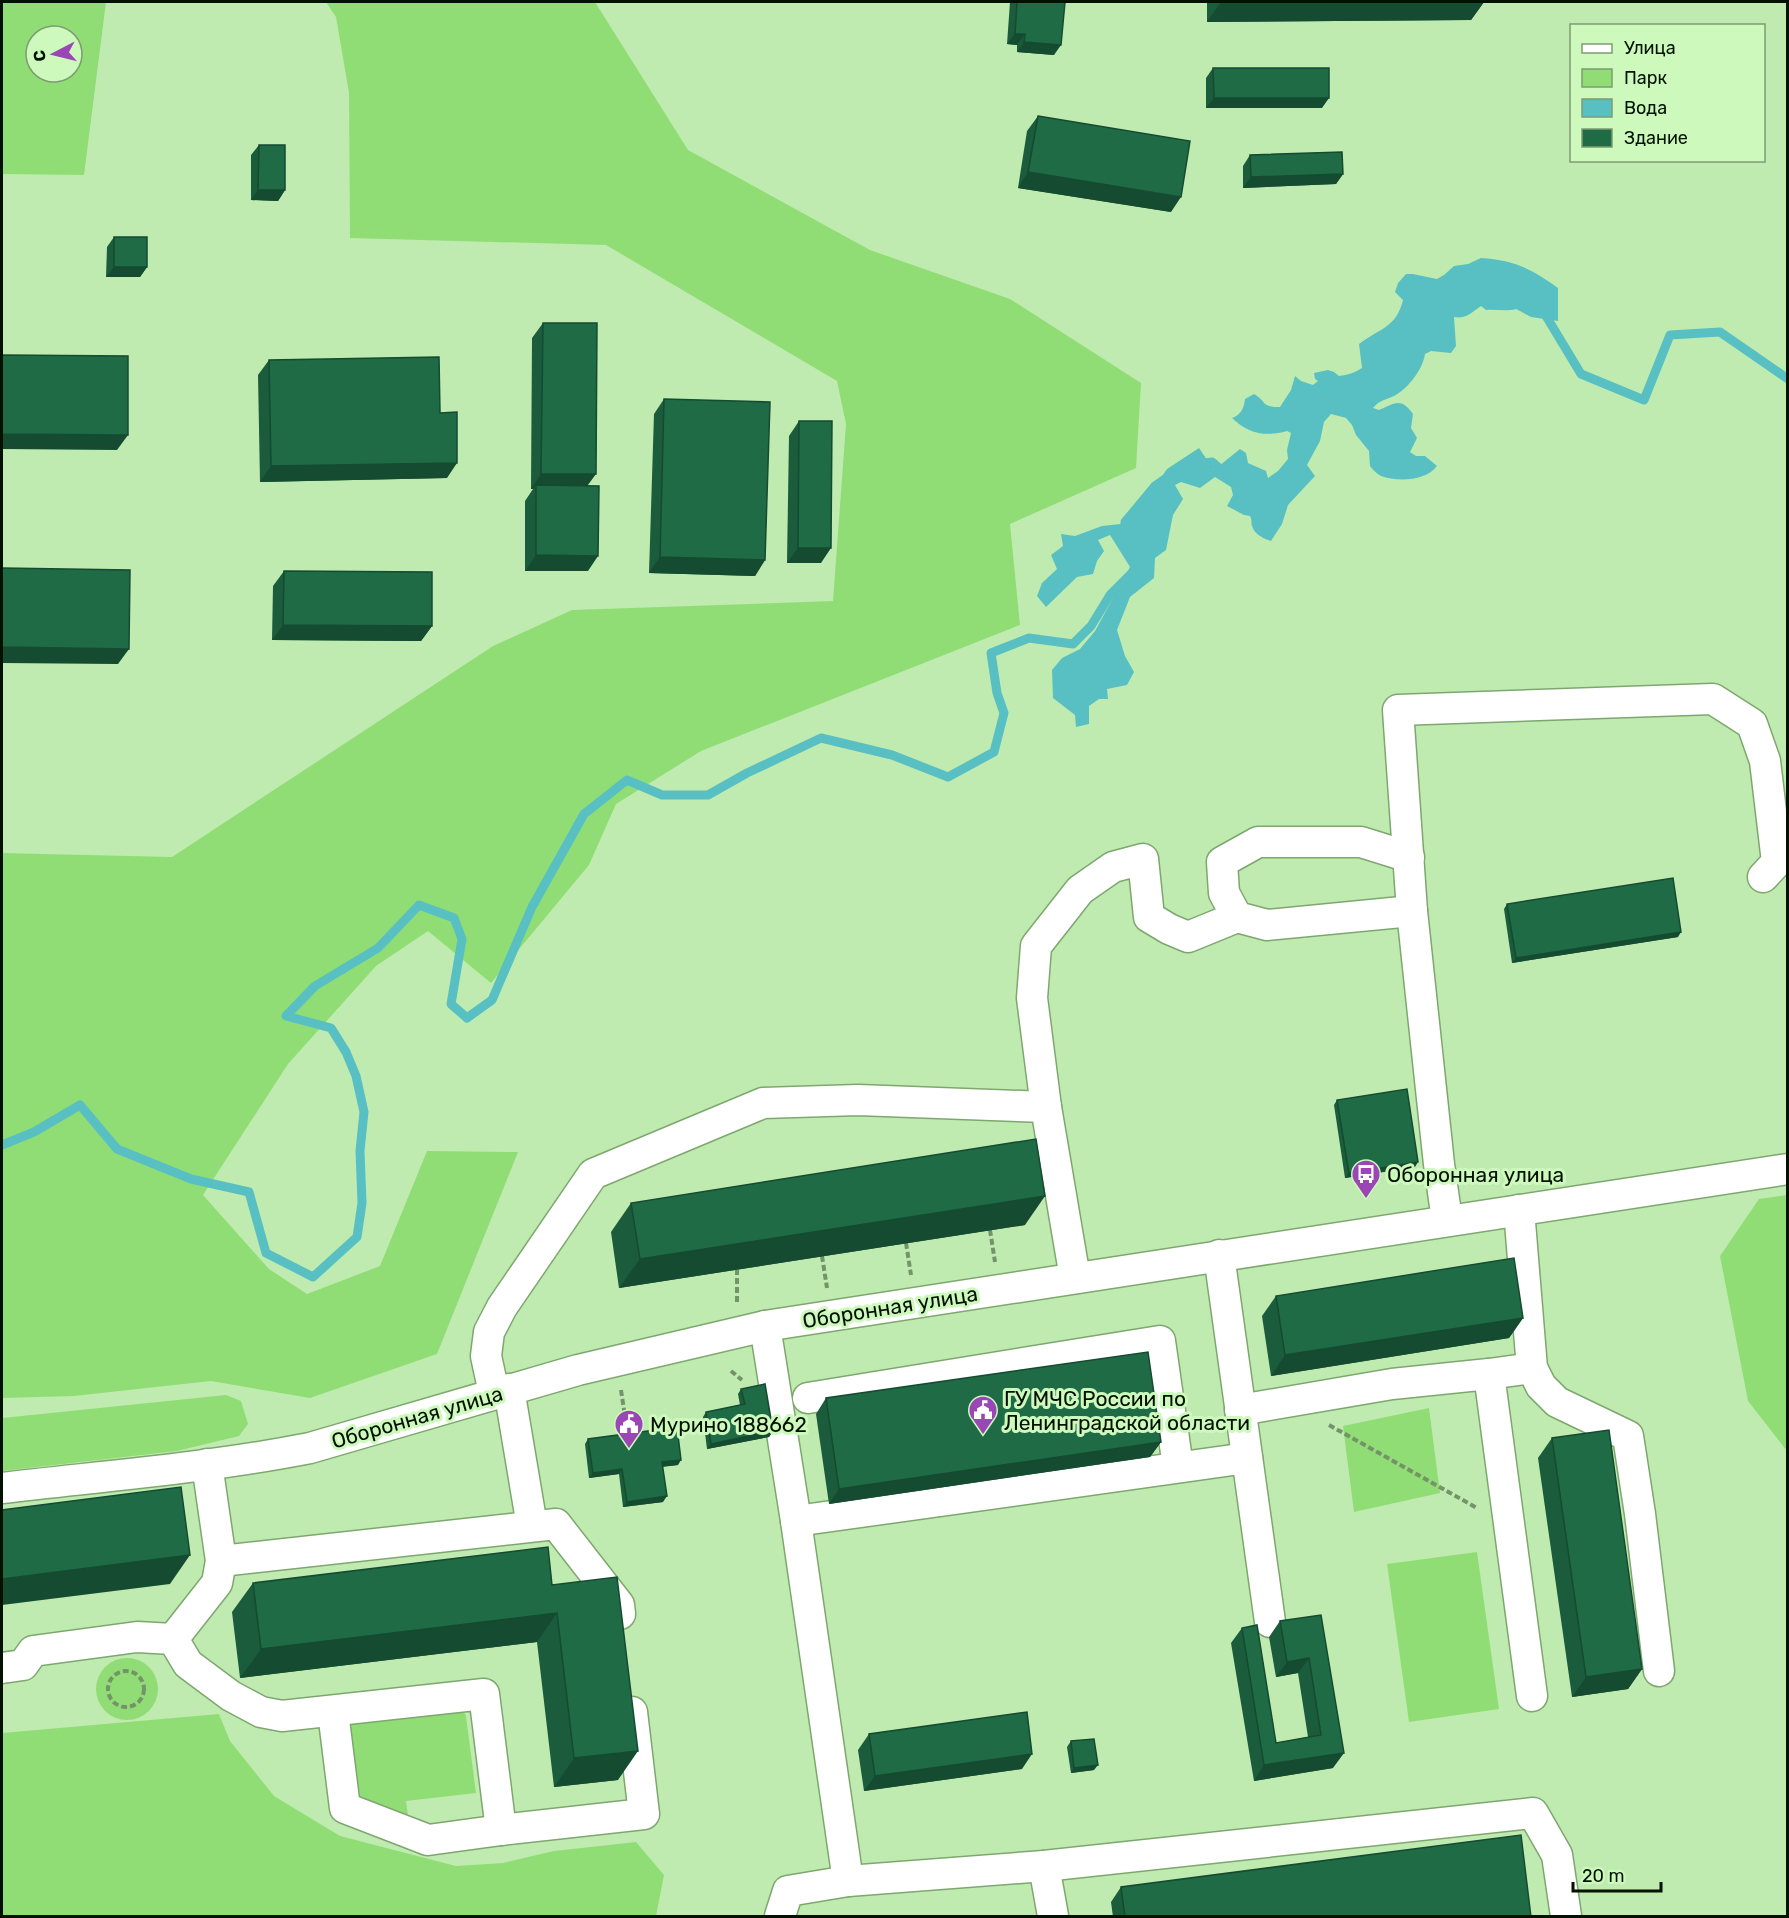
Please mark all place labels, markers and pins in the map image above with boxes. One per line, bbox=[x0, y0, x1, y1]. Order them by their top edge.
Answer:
bus stop icon: Оборонная улица bbox=[1350, 1158, 1382, 1200]
place label: Оборонная улица bbox=[1387, 1162, 1564, 1187]
place label: ГУ МЧС России по Ленинградской области bbox=[1004, 1386, 1250, 1435]
public building icon: ГУ МЧС России по Ленинградской области bbox=[967, 1394, 999, 1436]
public building icon: Мурино 188662 bbox=[613, 1408, 645, 1450]
place label: Мурино 188662 bbox=[650, 1412, 807, 1437]

